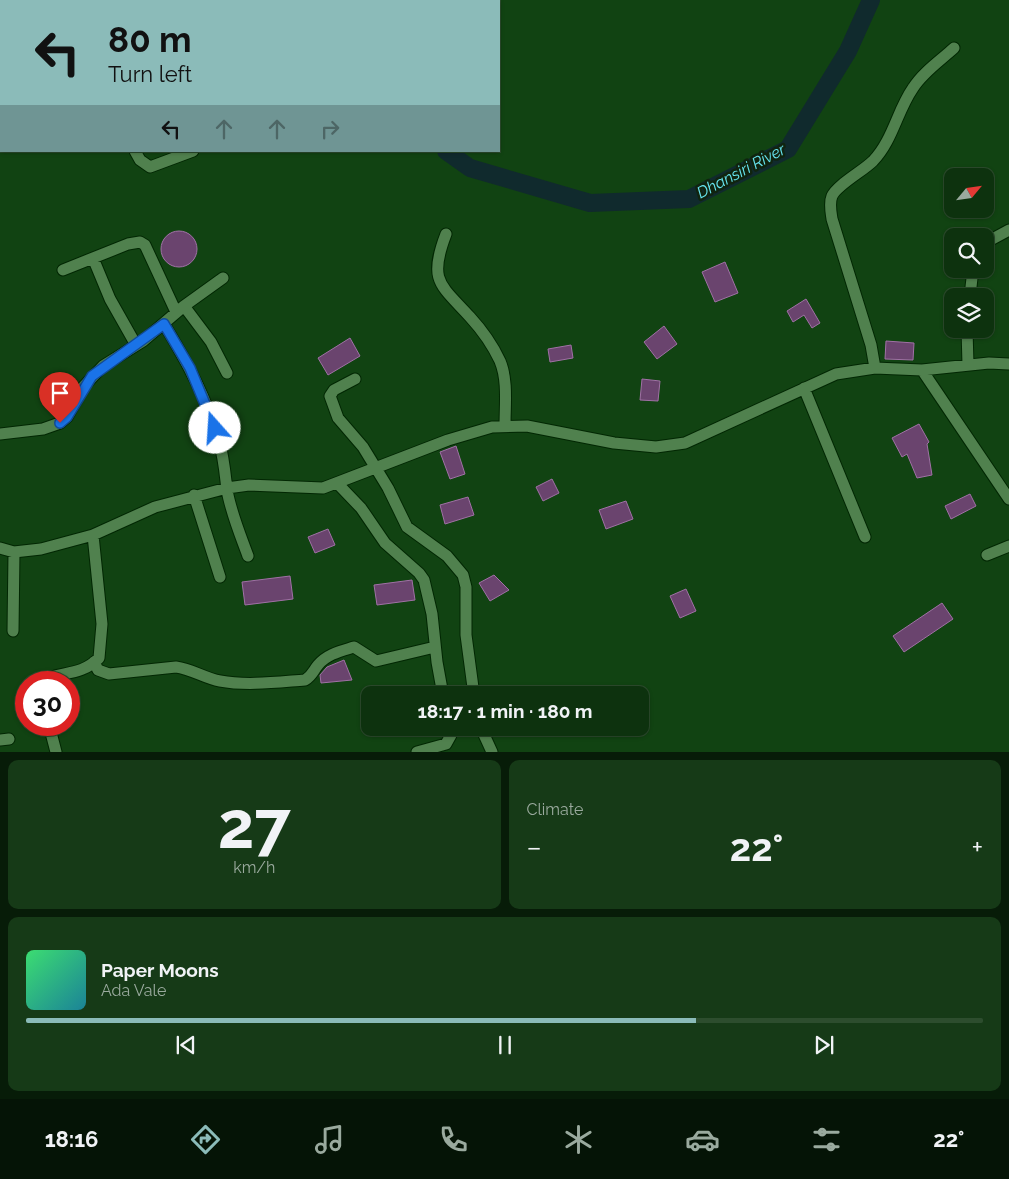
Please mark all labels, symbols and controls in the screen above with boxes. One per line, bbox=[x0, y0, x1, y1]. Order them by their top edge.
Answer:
text: 80 m bbox=[108, 19, 192, 60]
icon: left bbox=[25, 20, 90, 85]
text: Turn left bbox=[108, 61, 192, 87]
icon: left bbox=[157, 115, 185, 143]
icon: ahead bbox=[210, 115, 238, 143]
icon: ahead bbox=[263, 115, 291, 143]
icon: right bbox=[316, 115, 344, 143]
water label: Dhansiri River bbox=[694, 140, 789, 202]
north arrow bbox=[944, 168, 994, 218]
map controls bbox=[944, 168, 994, 338]
button: search bbox=[944, 228, 994, 278]
button: layers bbox=[944, 288, 994, 338]
pin bbox=[39, 372, 81, 423]
icon: arrive bbox=[46, 379, 74, 407]
position arrow bbox=[188, 401, 240, 453]
speed limit sign: 30 bbox=[15, 671, 80, 736]
text: 18:17 · 1 min · 180 m bbox=[417, 700, 593, 722]
text: 27 bbox=[218, 787, 291, 863]
text: Climate bbox=[527, 800, 583, 819]
text: 22° bbox=[730, 825, 783, 870]
text: − bbox=[527, 831, 542, 864]
text: + bbox=[971, 831, 983, 864]
text: km/h bbox=[233, 858, 275, 877]
text: Paper Moons bbox=[101, 959, 219, 981]
text: Ada Vale bbox=[101, 981, 166, 1000]
icon: previous bbox=[172, 1031, 200, 1059]
icon: pause bbox=[491, 1031, 519, 1059]
icon: next bbox=[810, 1031, 838, 1059]
icon: directions bbox=[188, 1122, 223, 1157]
icon: music bbox=[312, 1122, 347, 1157]
icon: phone bbox=[436, 1122, 471, 1157]
icon: climate bbox=[561, 1122, 596, 1157]
icon: car bbox=[685, 1122, 720, 1157]
icon: filters bbox=[809, 1122, 844, 1157]
text: 18:16 bbox=[45, 1126, 98, 1152]
text: 22° bbox=[933, 1126, 964, 1152]

